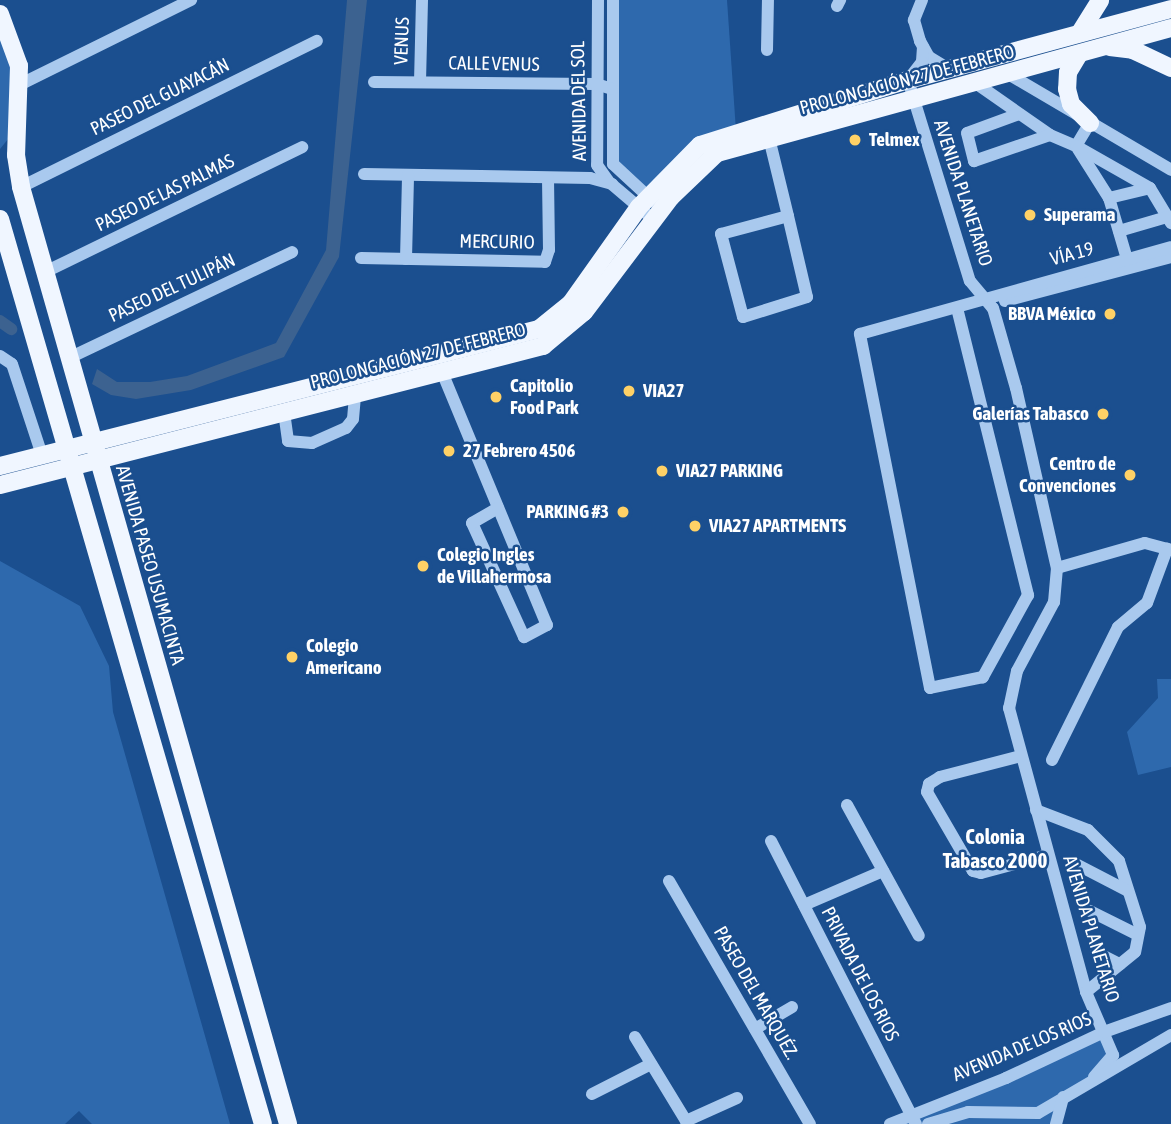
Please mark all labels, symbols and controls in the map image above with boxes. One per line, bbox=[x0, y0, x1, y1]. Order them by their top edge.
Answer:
street label: VENUS bbox=[390, 17, 414, 65]
street label: PROLONGACIÓN 27 DE FEBRERO bbox=[797, 40, 1017, 120]
street label: AVENIDA DEL SOL bbox=[567, 41, 591, 161]
street label: CALLE VENUS bbox=[448, 52, 540, 76]
street label: PASEO DEL GUAYACÁN bbox=[87, 53, 233, 141]
street label: AVENIDA PLANETARIO bbox=[929, 117, 997, 269]
place label: Telmex bbox=[869, 129, 920, 151]
marker: Telmex bbox=[847, 132, 863, 148]
street label: PASEO DE LAS PALMAS bbox=[92, 150, 238, 236]
place label: Superama bbox=[1044, 204, 1115, 226]
marker: Superama bbox=[1022, 207, 1038, 223]
street label: MERCURIO bbox=[459, 230, 535, 254]
street label: VÍA 19 bbox=[1048, 237, 1096, 271]
street label: PASEO DEL TULIPÁN bbox=[105, 249, 239, 327]
place label: BBVA México bbox=[1008, 303, 1096, 325]
marker: BBVA México bbox=[1102, 306, 1118, 322]
street label: PROLONGACIÓN 27 DE FEBRERO bbox=[308, 318, 528, 394]
place label: Capitolio Food Park bbox=[510, 375, 578, 419]
place label: VIA27 bbox=[643, 380, 684, 402]
marker: VIA27 bbox=[621, 383, 637, 399]
marker: Capitolio Food Park bbox=[488, 389, 504, 405]
place label: Galerías Tabasco bbox=[972, 403, 1089, 425]
marker: Galerías Tabasco bbox=[1095, 406, 1111, 422]
place label: 27 Febrero 4506 bbox=[463, 440, 575, 462]
marker: 27 Febrero 4506 bbox=[441, 443, 457, 459]
place label: Centro de Convenciones bbox=[1019, 453, 1116, 497]
place label: VIA27 PARKING bbox=[676, 460, 783, 482]
street label: AVENIDA PASEO USUMACINTA bbox=[111, 463, 189, 667]
marker: VIA27 PARKING bbox=[654, 463, 670, 479]
marker: Centro de Convenciones bbox=[1122, 467, 1138, 483]
place label: PARKING #3 bbox=[526, 501, 609, 523]
marker: PARKING #3 bbox=[615, 504, 631, 520]
place label: VIA27 APARTMENTS bbox=[709, 515, 846, 537]
marker: VIA27 APARTMENTS bbox=[687, 518, 703, 534]
place label: Colegio Ingles de Villahermosa bbox=[437, 544, 551, 588]
marker: Colegio Ingles de Villahermosa bbox=[415, 558, 431, 574]
place label: Colegio Americano bbox=[306, 635, 382, 679]
marker: Colegio Americano bbox=[284, 649, 300, 665]
district label: Colonia Tabasco 2000 bbox=[943, 823, 1047, 873]
street label: AVENIDA PLANETARIO bbox=[1058, 853, 1124, 1005]
street label: PRIVADA DE LOS RIOS bbox=[816, 903, 904, 1045]
street label: PASEO DEL MARQUÉZ. bbox=[709, 922, 803, 1064]
street label: AVENIDA DE LOS RIOS bbox=[949, 1008, 1095, 1086]

